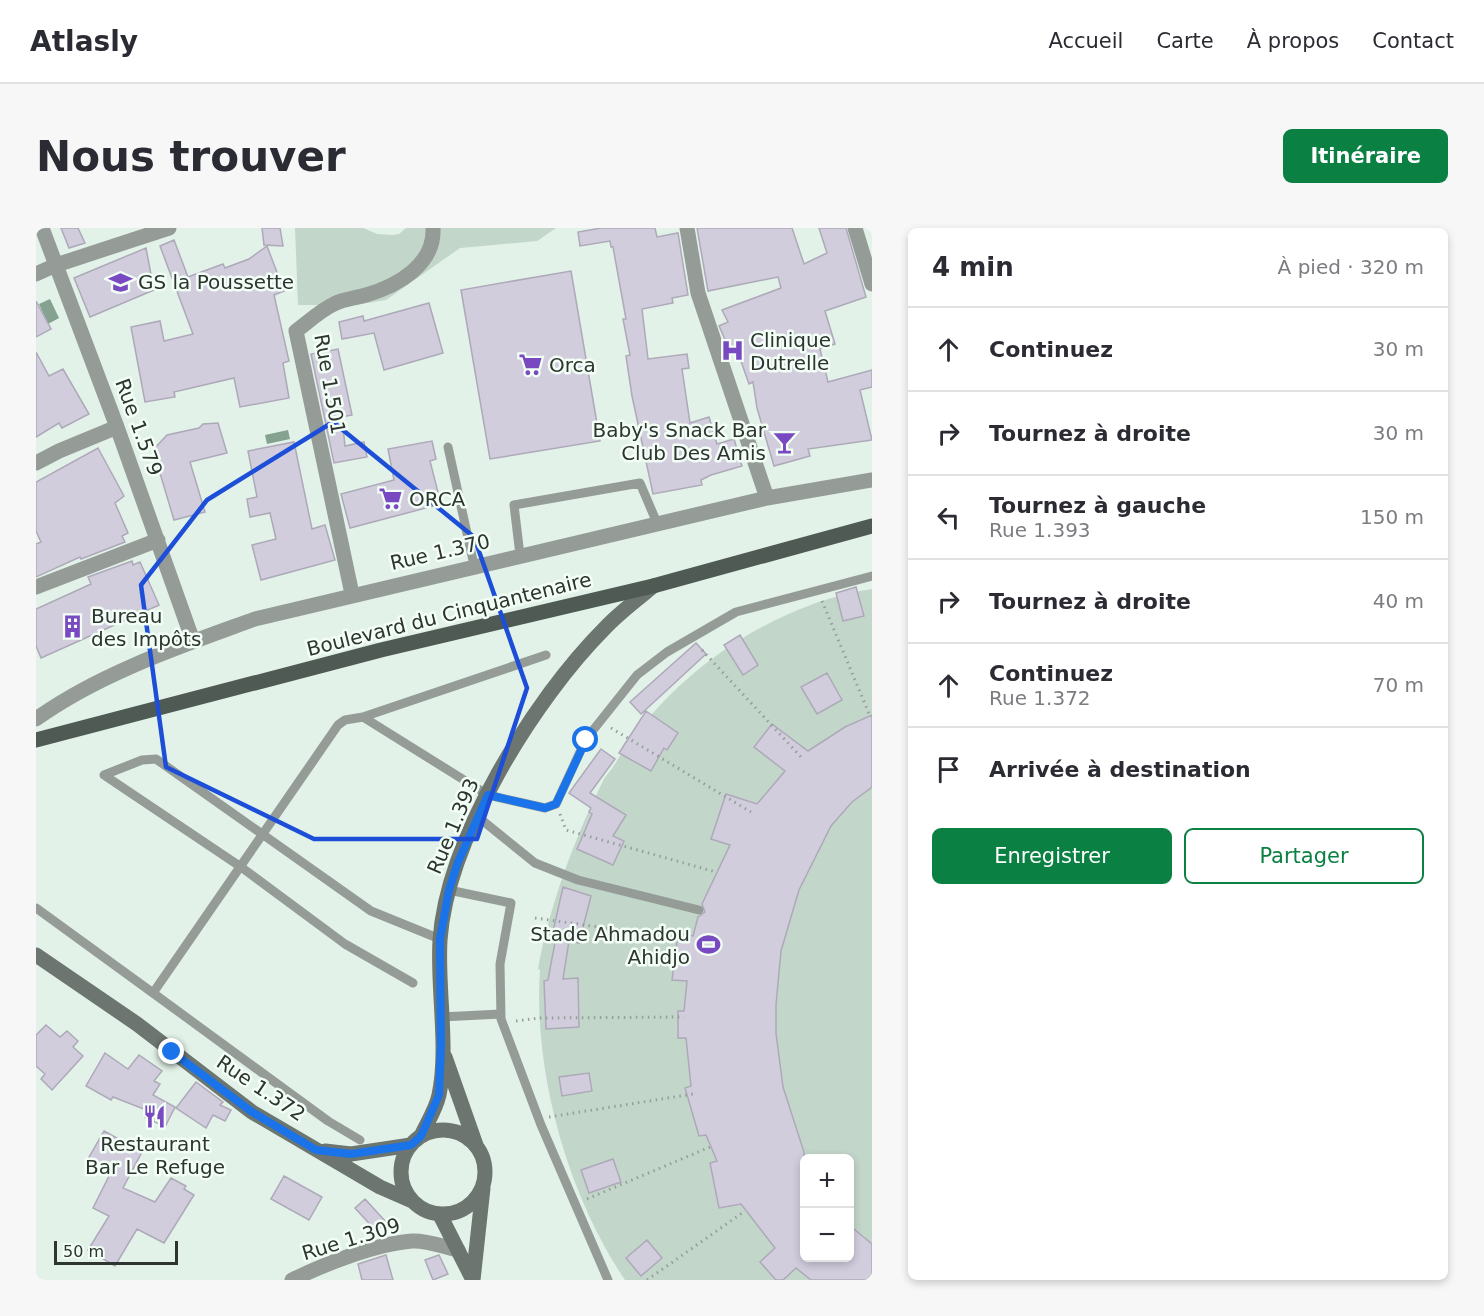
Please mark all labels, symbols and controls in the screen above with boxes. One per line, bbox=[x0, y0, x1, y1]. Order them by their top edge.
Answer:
text: Atlasly bbox=[30, 25, 138, 58]
text: Accueil bbox=[1048, 29, 1123, 53]
text: Carte bbox=[1156, 29, 1214, 53]
text: À propos bbox=[1247, 29, 1339, 53]
text: Contact bbox=[1372, 29, 1454, 53]
button: Itinéraire bbox=[1283, 129, 1448, 183]
text: Nous trouver bbox=[36, 132, 346, 181]
text: 4 min bbox=[932, 252, 1014, 282]
text: À pied · 320 m bbox=[1278, 255, 1424, 279]
school or university icon: GS la Poussette bbox=[107, 269, 133, 295]
place label: GS la Poussette bbox=[138, 270, 294, 294]
place label: Clinique Dutrelle bbox=[750, 328, 831, 375]
street label: Rue 1.501 bbox=[309, 332, 351, 436]
icon: ahead bbox=[932, 333, 965, 366]
text: Continuez bbox=[989, 337, 1113, 362]
text: 30 m bbox=[1373, 337, 1424, 361]
hospital icon: Clinique Dutrelle bbox=[719, 338, 745, 364]
supermarket icon: Orca bbox=[518, 352, 544, 378]
place label: Orca bbox=[549, 353, 596, 377]
street label: Rue 1.579 bbox=[110, 375, 168, 479]
icon: right bbox=[932, 417, 965, 450]
place label: Baby's Snack Bar Club Des Amis bbox=[592, 418, 767, 465]
text: Tournez à droite bbox=[989, 421, 1191, 446]
text: 30 m bbox=[1373, 421, 1424, 445]
bar icon: Baby's Snack Bar Club Des Amis bbox=[771, 429, 797, 455]
supermarket icon: ORCA bbox=[378, 486, 404, 512]
place label: ORCA bbox=[409, 487, 466, 511]
text: Tournez à gauche bbox=[989, 493, 1206, 518]
icon: left bbox=[932, 501, 965, 534]
text: 150 m bbox=[1360, 505, 1424, 529]
text: Rue 1.393 bbox=[989, 518, 1091, 542]
street label: Rue 1.370 bbox=[388, 529, 492, 575]
street label: Boulevard du Cinquantenaire bbox=[304, 567, 594, 661]
icon: right bbox=[932, 585, 965, 618]
text: Tournez à droite bbox=[989, 589, 1191, 614]
text: 40 m bbox=[1373, 589, 1424, 613]
place label: Bureau des Impôts bbox=[91, 604, 201, 651]
building icon: Bureau des Impôts bbox=[60, 614, 86, 640]
text: Continuez bbox=[989, 661, 1113, 686]
icon: ahead bbox=[932, 669, 965, 702]
text: 70 m bbox=[1373, 673, 1424, 697]
text: Rue 1.372 bbox=[989, 686, 1091, 710]
route start bbox=[572, 726, 598, 752]
icon: arrive bbox=[932, 753, 965, 786]
text: Arrivée à destination bbox=[989, 757, 1251, 782]
street label: Rue 1.393 bbox=[422, 775, 484, 877]
button: Enregistrer bbox=[932, 828, 1172, 884]
button: Partager bbox=[1184, 828, 1424, 884]
place label: Stade Ahmadou Ahidjo bbox=[530, 922, 690, 969]
sports icon: Stade Ahmadou Ahidjo bbox=[695, 932, 721, 958]
route end bbox=[158, 1038, 184, 1064]
street label: Rue 1.372 bbox=[212, 1050, 310, 1126]
restaurant icon: Restaurant Bar Le Refuge bbox=[142, 1104, 168, 1130]
place label: Restaurant Bar Le Refuge bbox=[85, 1132, 225, 1179]
map controls bbox=[800, 1154, 854, 1262]
button: + bbox=[800, 1154, 854, 1208]
button: − bbox=[800, 1208, 854, 1262]
street label: Rue 1.309 bbox=[299, 1213, 403, 1265]
scale bar bbox=[54, 1238, 178, 1266]
text: 50 m bbox=[63, 1242, 104, 1261]

